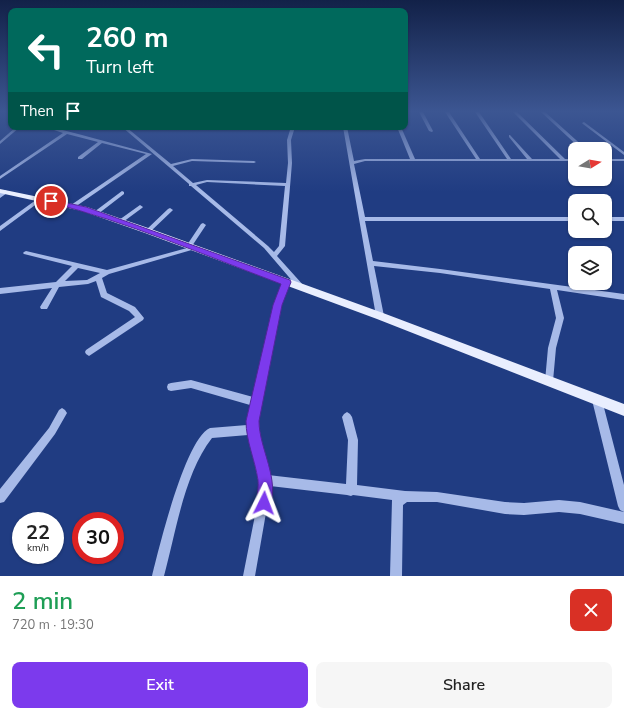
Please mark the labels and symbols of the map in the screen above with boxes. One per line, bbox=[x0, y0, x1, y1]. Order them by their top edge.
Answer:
north arrow bbox=[568, 142, 612, 186]
pin bbox=[34, 184, 68, 218]
position arrow bbox=[243, 482, 285, 524]
speed limit sign: 30 bbox=[72, 512, 124, 564]

